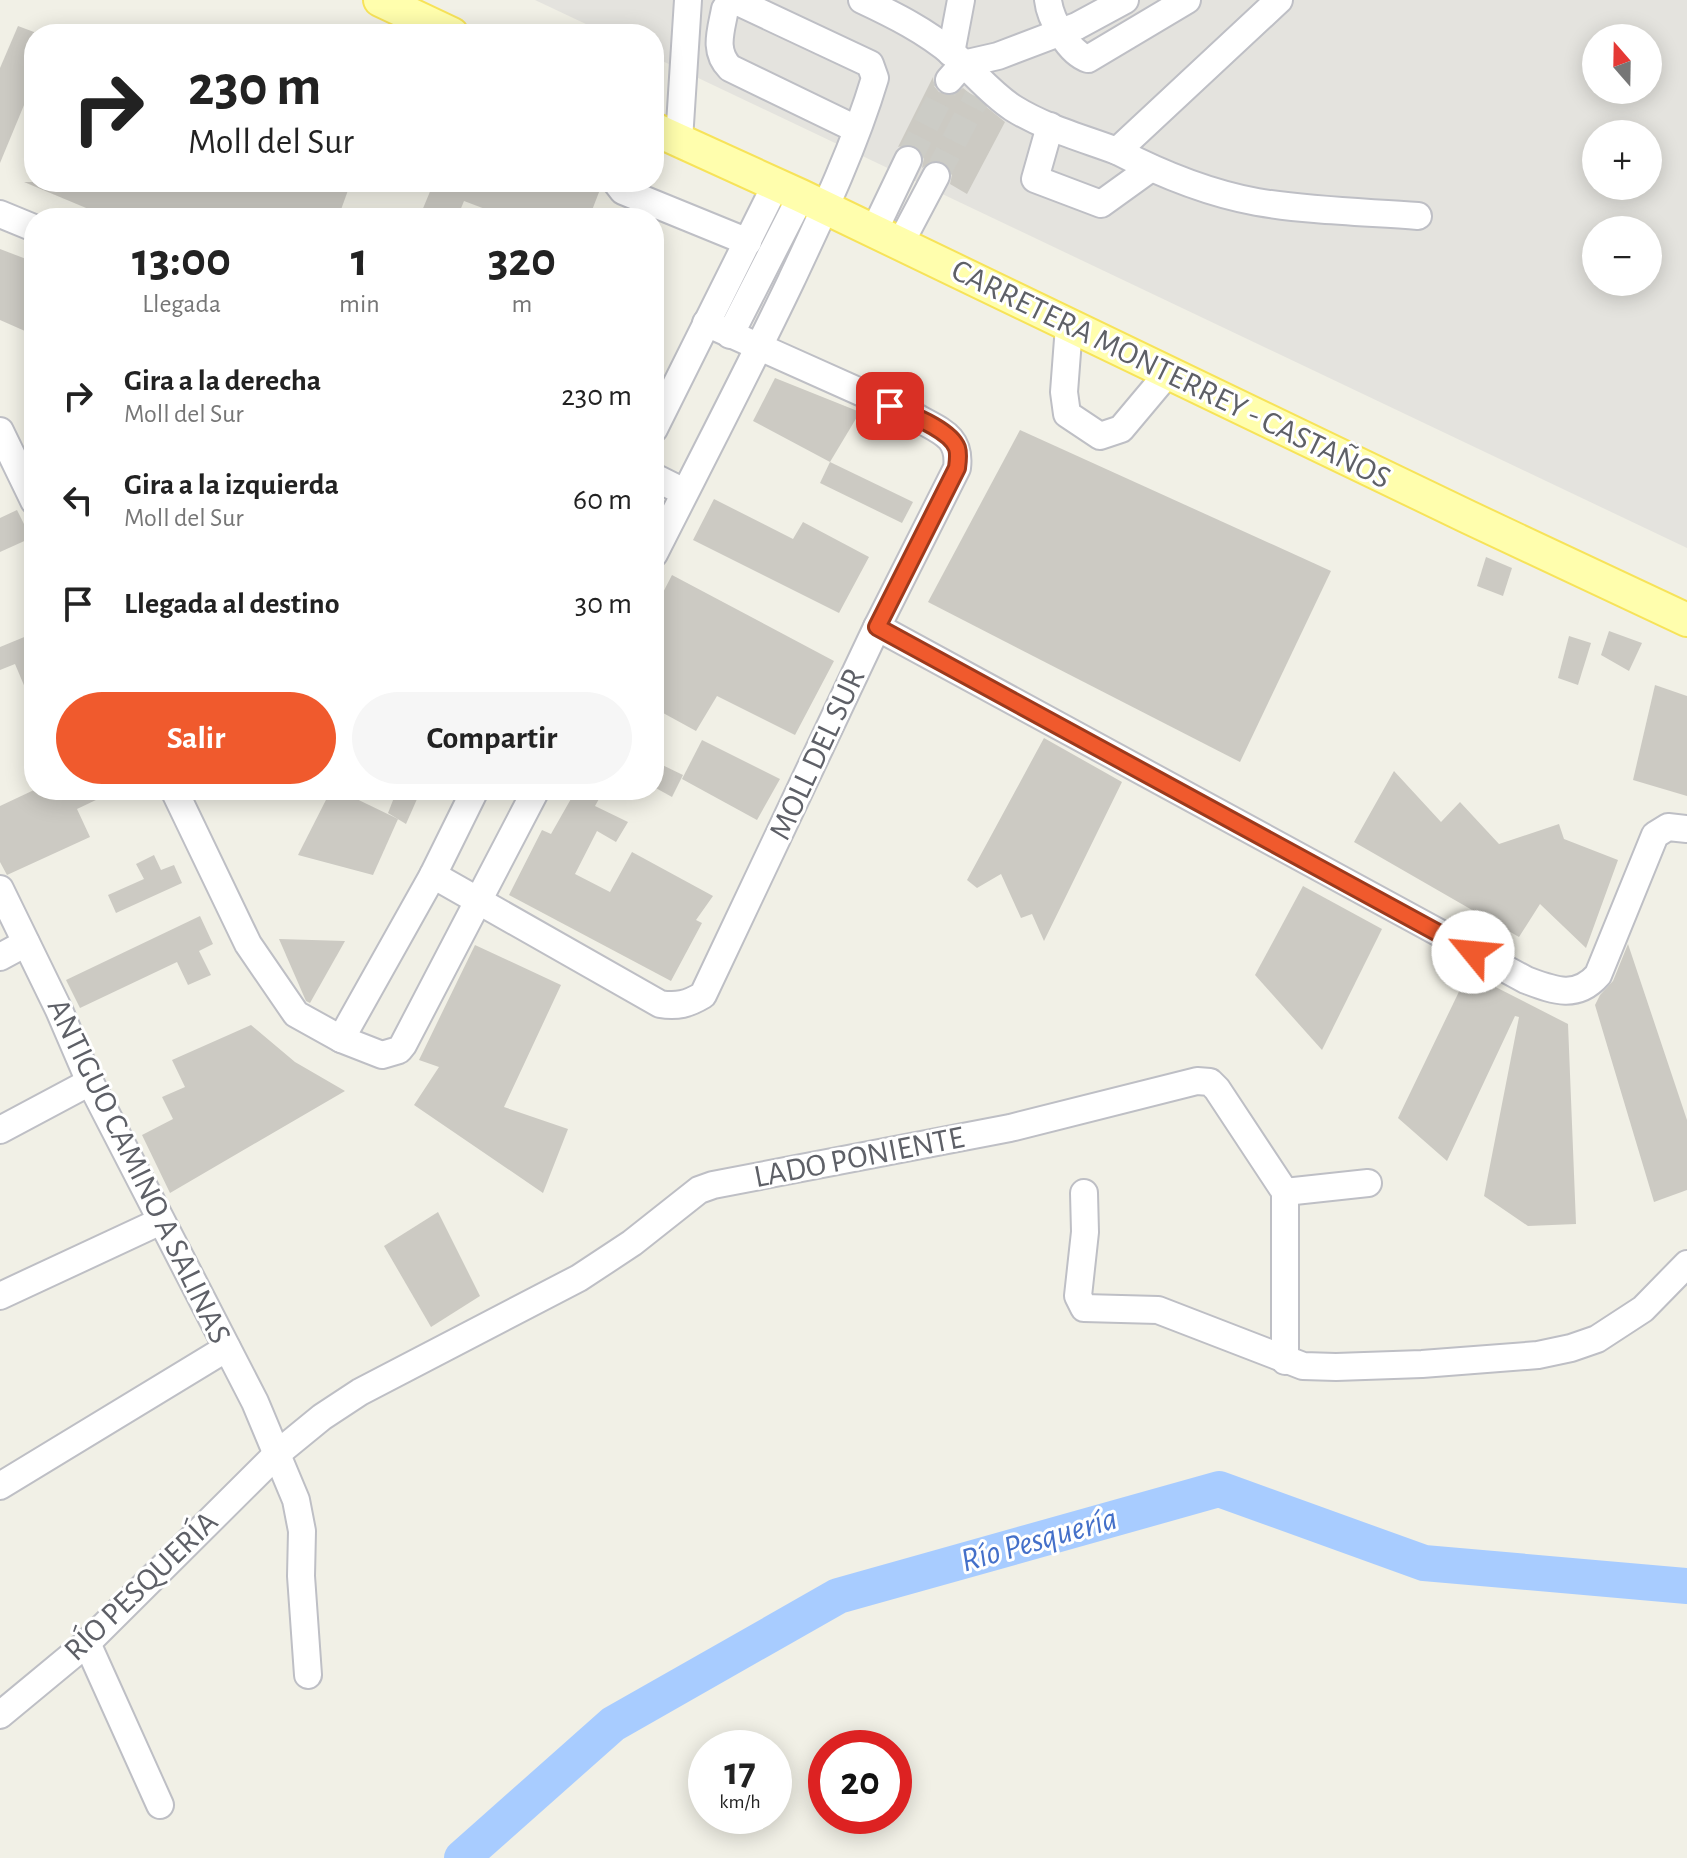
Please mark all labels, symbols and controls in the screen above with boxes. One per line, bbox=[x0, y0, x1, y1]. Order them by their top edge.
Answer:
north arrow bbox=[1582, 24, 1662, 104]
map controls bbox=[1582, 24, 1662, 296]
icon: right bbox=[56, 56, 160, 160]
text: 230 m bbox=[188, 59, 321, 115]
button: + bbox=[1582, 120, 1662, 200]
text: Moll del Sur bbox=[188, 124, 354, 160]
button: − bbox=[1582, 216, 1662, 296]
text: 13:00 bbox=[132, 237, 231, 285]
text: 1 bbox=[351, 237, 368, 285]
text: 320 bbox=[488, 237, 556, 285]
street label: CARRETERA MONTERREY - CASTAÑOS bbox=[947, 252, 1396, 494]
text: Llegada bbox=[142, 291, 221, 317]
text: min bbox=[339, 291, 380, 317]
text: m bbox=[511, 291, 532, 317]
text: Gira a la derecha bbox=[124, 366, 321, 396]
pin bbox=[856, 372, 924, 440]
icon: right bbox=[56, 374, 100, 418]
text: 230 m bbox=[561, 381, 632, 411]
icon: arrive bbox=[868, 384, 912, 428]
text: Moll del Sur bbox=[124, 401, 244, 427]
text: Gira a la izquierda bbox=[124, 470, 339, 500]
icon: left bbox=[56, 478, 100, 522]
text: 60 m bbox=[573, 485, 632, 515]
text: Moll del Sur bbox=[124, 505, 244, 531]
icon: arrive bbox=[56, 582, 100, 626]
text: Llegada al destino bbox=[124, 589, 340, 619]
text: 30 m bbox=[575, 589, 632, 619]
street label: MOLL DEL SUR bbox=[763, 663, 871, 845]
button: Salir bbox=[56, 692, 336, 784]
button: Compartir bbox=[352, 692, 632, 784]
position arrow bbox=[1431, 910, 1515, 994]
street label: ANTIGUO CAMINO A SALINAS bbox=[42, 994, 236, 1348]
street label: LADO PONIENTE bbox=[751, 1121, 967, 1193]
water label: Río Pesquería bbox=[957, 1502, 1121, 1578]
street label: RÍO PESQUERÍA bbox=[56, 1503, 224, 1667]
speed limit sign: 20 bbox=[808, 1730, 912, 1834]
text: 17 bbox=[724, 1752, 756, 1792]
text: km/h bbox=[719, 1792, 761, 1812]

